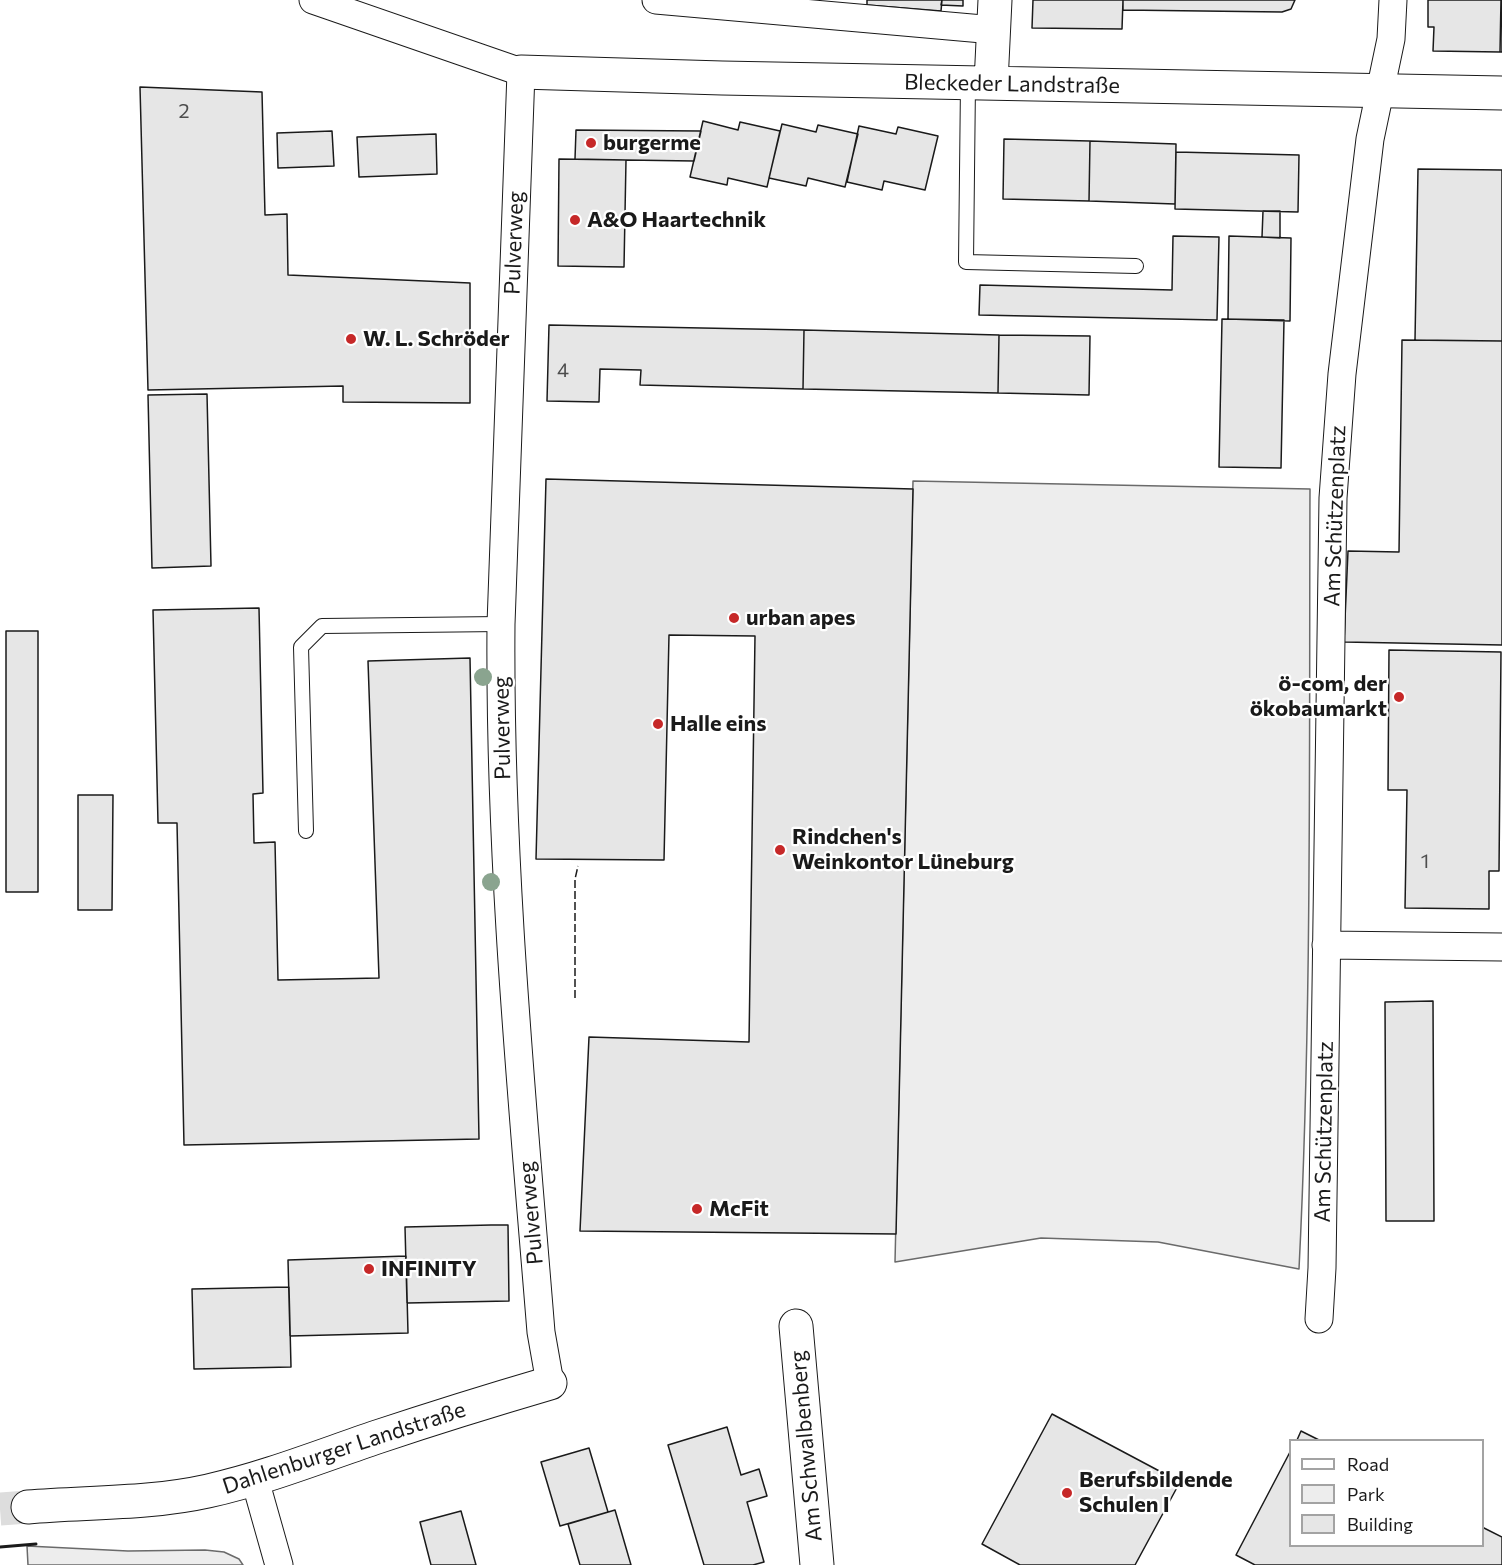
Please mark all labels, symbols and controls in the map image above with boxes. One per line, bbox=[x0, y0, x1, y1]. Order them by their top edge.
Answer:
street label: Bleckeder Landstraße bbox=[904, 69, 1120, 99]
house number: 2 bbox=[178, 99, 190, 123]
place label: burgerme bbox=[603, 130, 701, 156]
marker: burgerme bbox=[584, 136, 598, 150]
street label: Pulverweg bbox=[499, 191, 529, 295]
place label: A&O Haartechnik bbox=[587, 207, 766, 233]
marker: A&O Haartechnik bbox=[568, 213, 582, 227]
place label: W. L. Schröder bbox=[363, 326, 510, 352]
marker: W. L. Schröder bbox=[344, 332, 358, 346]
house number: 4 bbox=[557, 358, 569, 382]
street label: Am Schützenplatz bbox=[1319, 425, 1351, 607]
place label: urban apes bbox=[746, 605, 856, 631]
marker: urban apes bbox=[727, 611, 741, 625]
place label: ö-com, der ökobaumarkt bbox=[1250, 671, 1387, 722]
street label: Pulverweg bbox=[488, 676, 516, 780]
marker: ö-com, der ökobaumarkt bbox=[1392, 690, 1406, 704]
place label: Halle eins bbox=[670, 711, 767, 737]
marker: Halle eins bbox=[651, 717, 665, 731]
place label: Rindchen's Weinkontor Lüneburg bbox=[792, 824, 1014, 876]
marker: Rindchen's Weinkontor Lüneburg bbox=[773, 843, 787, 857]
house number: 1 bbox=[1421, 849, 1429, 873]
street label: Am Schützenplatz bbox=[1309, 1041, 1339, 1223]
street label: Pulverweg bbox=[513, 1160, 549, 1266]
place label: McFit bbox=[709, 1196, 769, 1222]
marker: McFit bbox=[690, 1202, 704, 1216]
place label: INFINITY bbox=[381, 1256, 477, 1282]
marker: INFINITY bbox=[362, 1262, 376, 1276]
street label: Am Schwalbenberg bbox=[784, 1349, 828, 1543]
street label: Dahlenburger Landstraße bbox=[219, 1396, 469, 1500]
legend bbox=[1289, 1439, 1484, 1547]
text: Road bbox=[1347, 1453, 1389, 1475]
place label: Berufsbildende Schulen I bbox=[1079, 1467, 1233, 1518]
text: Park bbox=[1347, 1483, 1385, 1505]
marker: Berufsbildende Schulen I bbox=[1060, 1486, 1074, 1500]
text: Building bbox=[1347, 1513, 1413, 1535]

